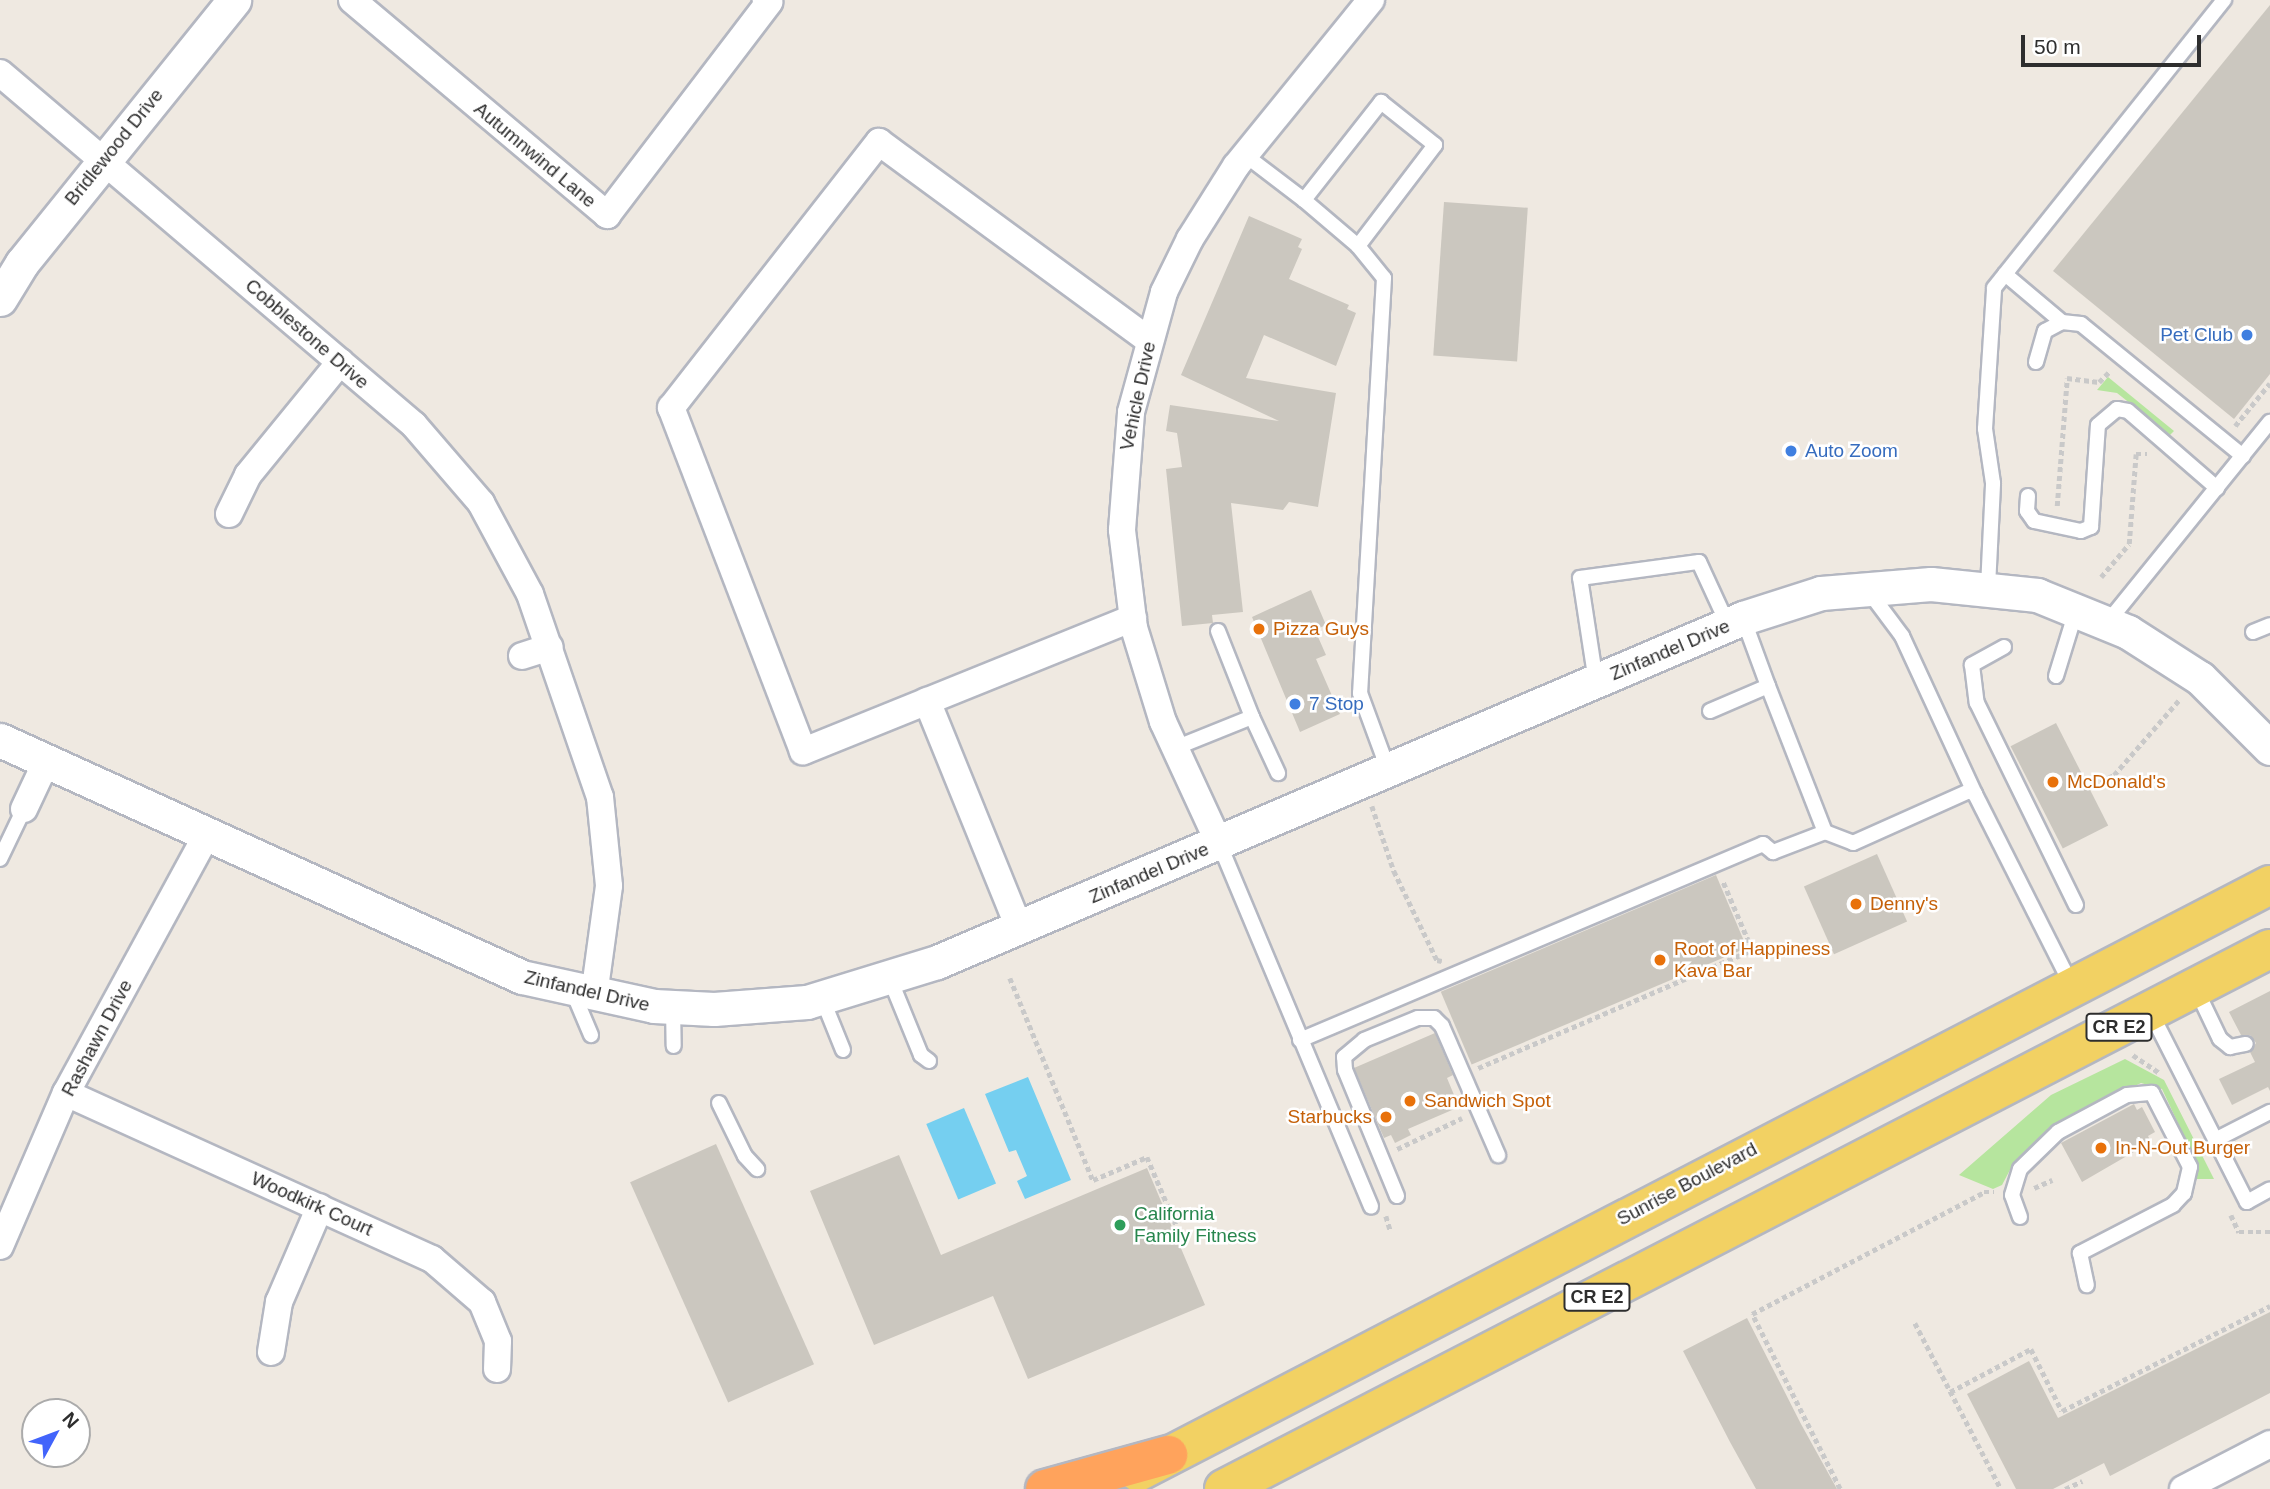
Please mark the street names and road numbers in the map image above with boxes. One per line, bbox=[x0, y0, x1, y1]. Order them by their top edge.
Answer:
street label: Bridlewood Drive bbox=[60, 84, 168, 210]
street label: Autumnwind Lane bbox=[469, 97, 601, 213]
street label: Cobblestone Drive bbox=[241, 274, 373, 394]
street label: Vehicle Drive bbox=[1115, 339, 1161, 453]
street label: Zinfandel Drive bbox=[1607, 615, 1733, 685]
street label: Zinfandel Drive bbox=[1086, 838, 1212, 908]
street label: Zinfandel Drive bbox=[522, 966, 652, 1016]
street label: Rashawn Drive bbox=[57, 976, 137, 1100]
road number: CR E2 bbox=[2084, 1012, 2154, 1042]
street label: Sunrise Boulevard bbox=[1613, 1137, 1761, 1231]
street label: Woodkirk Court bbox=[248, 1167, 376, 1241]
road number: CR E2 bbox=[1562, 1282, 1632, 1312]

